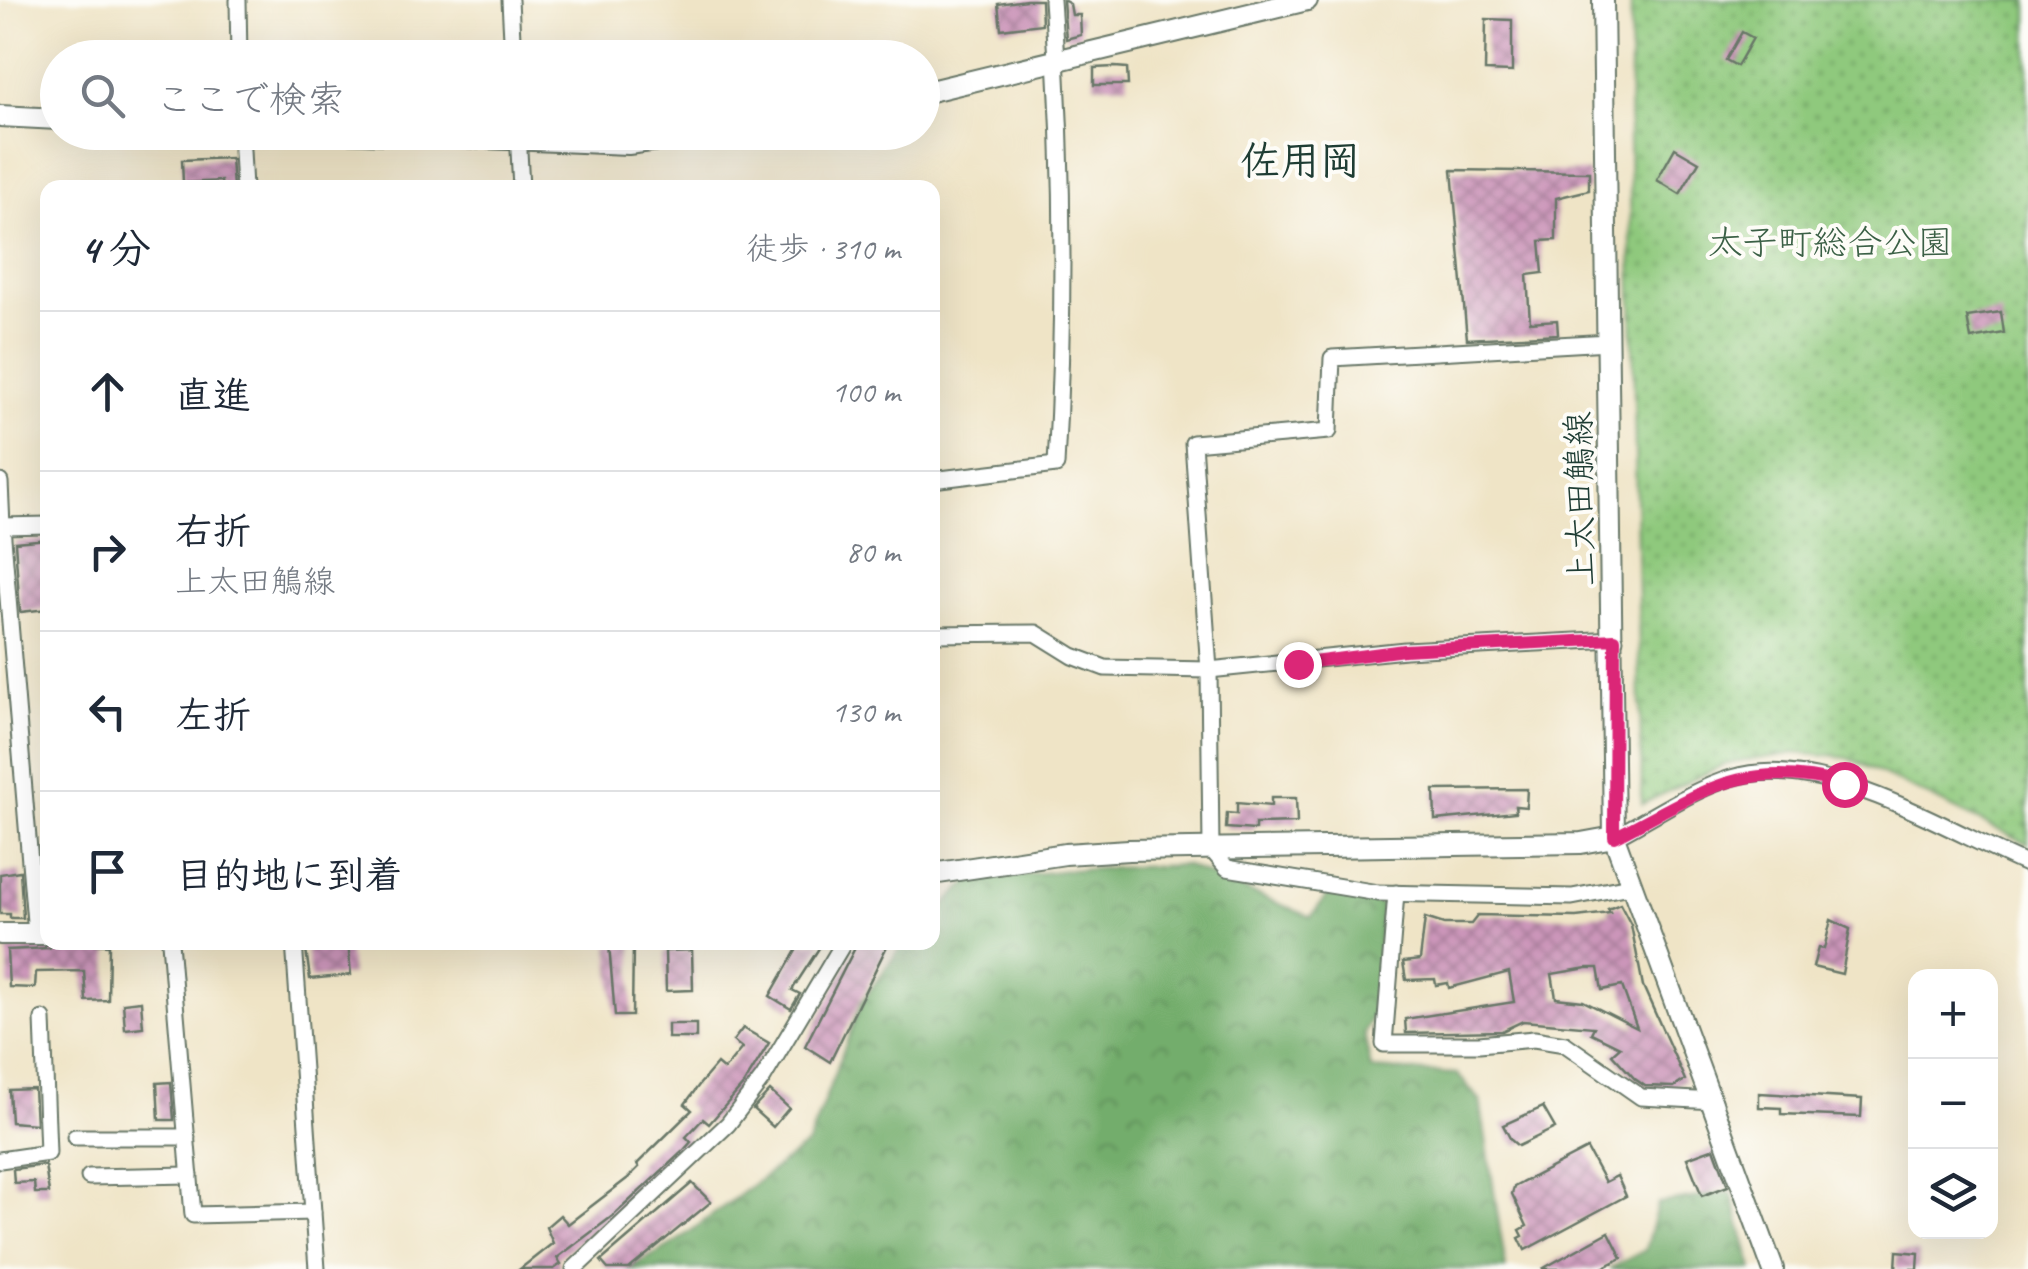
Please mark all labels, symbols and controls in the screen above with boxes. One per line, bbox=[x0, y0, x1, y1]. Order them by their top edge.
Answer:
search box bbox=[40, 40, 940, 150]
icon: search bbox=[75, 68, 130, 123]
text: ここで検索 bbox=[155, 76, 345, 123]
district label: 佐用岡 bbox=[1240, 136, 1360, 186]
park label: 太子町総合公園 bbox=[1707, 220, 1953, 265]
text: 4 分 bbox=[80, 223, 151, 276]
text: 徒歩 · 310 m bbox=[746, 228, 900, 269]
icon: ahead bbox=[80, 364, 135, 419]
text: 100 m bbox=[831, 371, 900, 412]
text: 直進 bbox=[175, 372, 251, 419]
street label: 上太田鵤線 bbox=[1556, 411, 1604, 587]
text: 右折 bbox=[175, 508, 251, 555]
icon: right bbox=[80, 524, 135, 579]
text: 80 m bbox=[846, 531, 900, 572]
text: 上太田鵤線 bbox=[175, 561, 335, 602]
route end bbox=[1276, 642, 1322, 688]
icon: left bbox=[80, 684, 135, 739]
text: 130 m bbox=[831, 691, 900, 732]
text: 左折 bbox=[175, 692, 251, 739]
route start bbox=[1822, 762, 1868, 808]
icon: arrive bbox=[80, 844, 135, 899]
text: 目的地に到着 bbox=[175, 852, 403, 899]
map controls bbox=[1908, 969, 1998, 1239]
button: + bbox=[1908, 969, 1998, 1059]
button: − bbox=[1908, 1059, 1998, 1149]
button: layers bbox=[1908, 1149, 1998, 1239]

